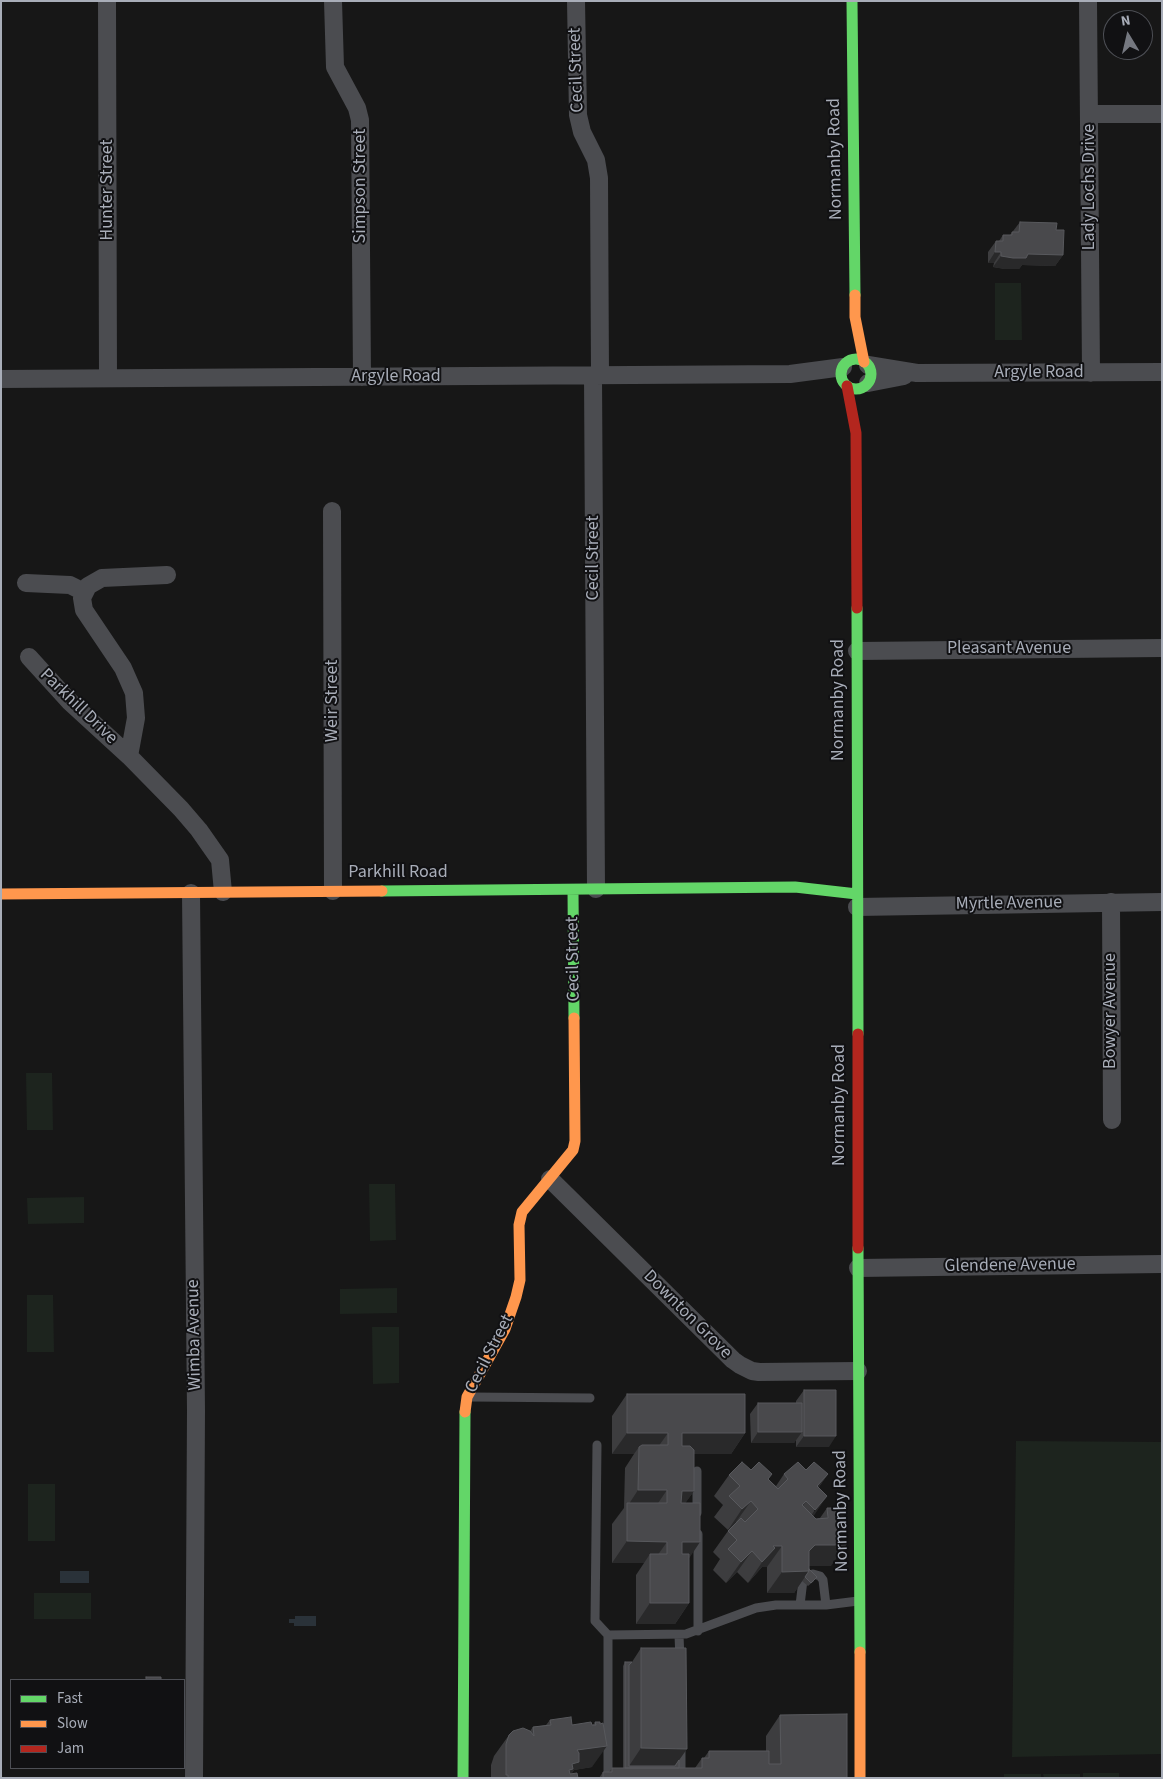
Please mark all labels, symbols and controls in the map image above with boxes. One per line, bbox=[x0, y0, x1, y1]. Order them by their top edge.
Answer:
north arrow bbox=[1103, 10, 1153, 60]
text: N bbox=[1120, 11, 1132, 32]
street label: Cecil Street bbox=[565, 27, 589, 113]
street label: Normanby Road bbox=[824, 98, 848, 220]
street label: Lady Lochs Drive bbox=[1079, 124, 1101, 250]
street label: Simpson Street bbox=[350, 129, 372, 243]
street label: Hunter Street bbox=[97, 139, 119, 241]
street label: Argyle Road bbox=[994, 362, 1084, 384]
street label: Argyle Road bbox=[351, 366, 441, 388]
street label: Cecil Street bbox=[583, 515, 605, 601]
street label: Pleasant Avenue bbox=[947, 638, 1071, 660]
street label: Normanby Road bbox=[828, 639, 850, 761]
street label: Weir Street bbox=[322, 660, 344, 742]
street label: Parkhill Drive bbox=[35, 665, 121, 749]
street label: Parkhill Road bbox=[348, 862, 448, 884]
street label: Myrtle Avenue bbox=[956, 892, 1062, 916]
street label: Cecil Street bbox=[562, 916, 586, 1002]
street label: Bowyer Avenue bbox=[1100, 953, 1122, 1069]
street label: Normanby Road bbox=[829, 1044, 851, 1166]
street label: Glendene Avenue bbox=[944, 1254, 1076, 1278]
street label: Downton Grove bbox=[638, 1266, 736, 1364]
street label: Wimba Avenue bbox=[183, 1279, 207, 1391]
street label: Cecil Street bbox=[461, 1311, 519, 1397]
street label: Normanby Road bbox=[830, 1450, 854, 1572]
legend bbox=[10, 1679, 185, 1769]
text: Fast bbox=[57, 1688, 83, 1709]
text: Slow bbox=[57, 1713, 88, 1734]
text: Jam bbox=[57, 1738, 84, 1759]

